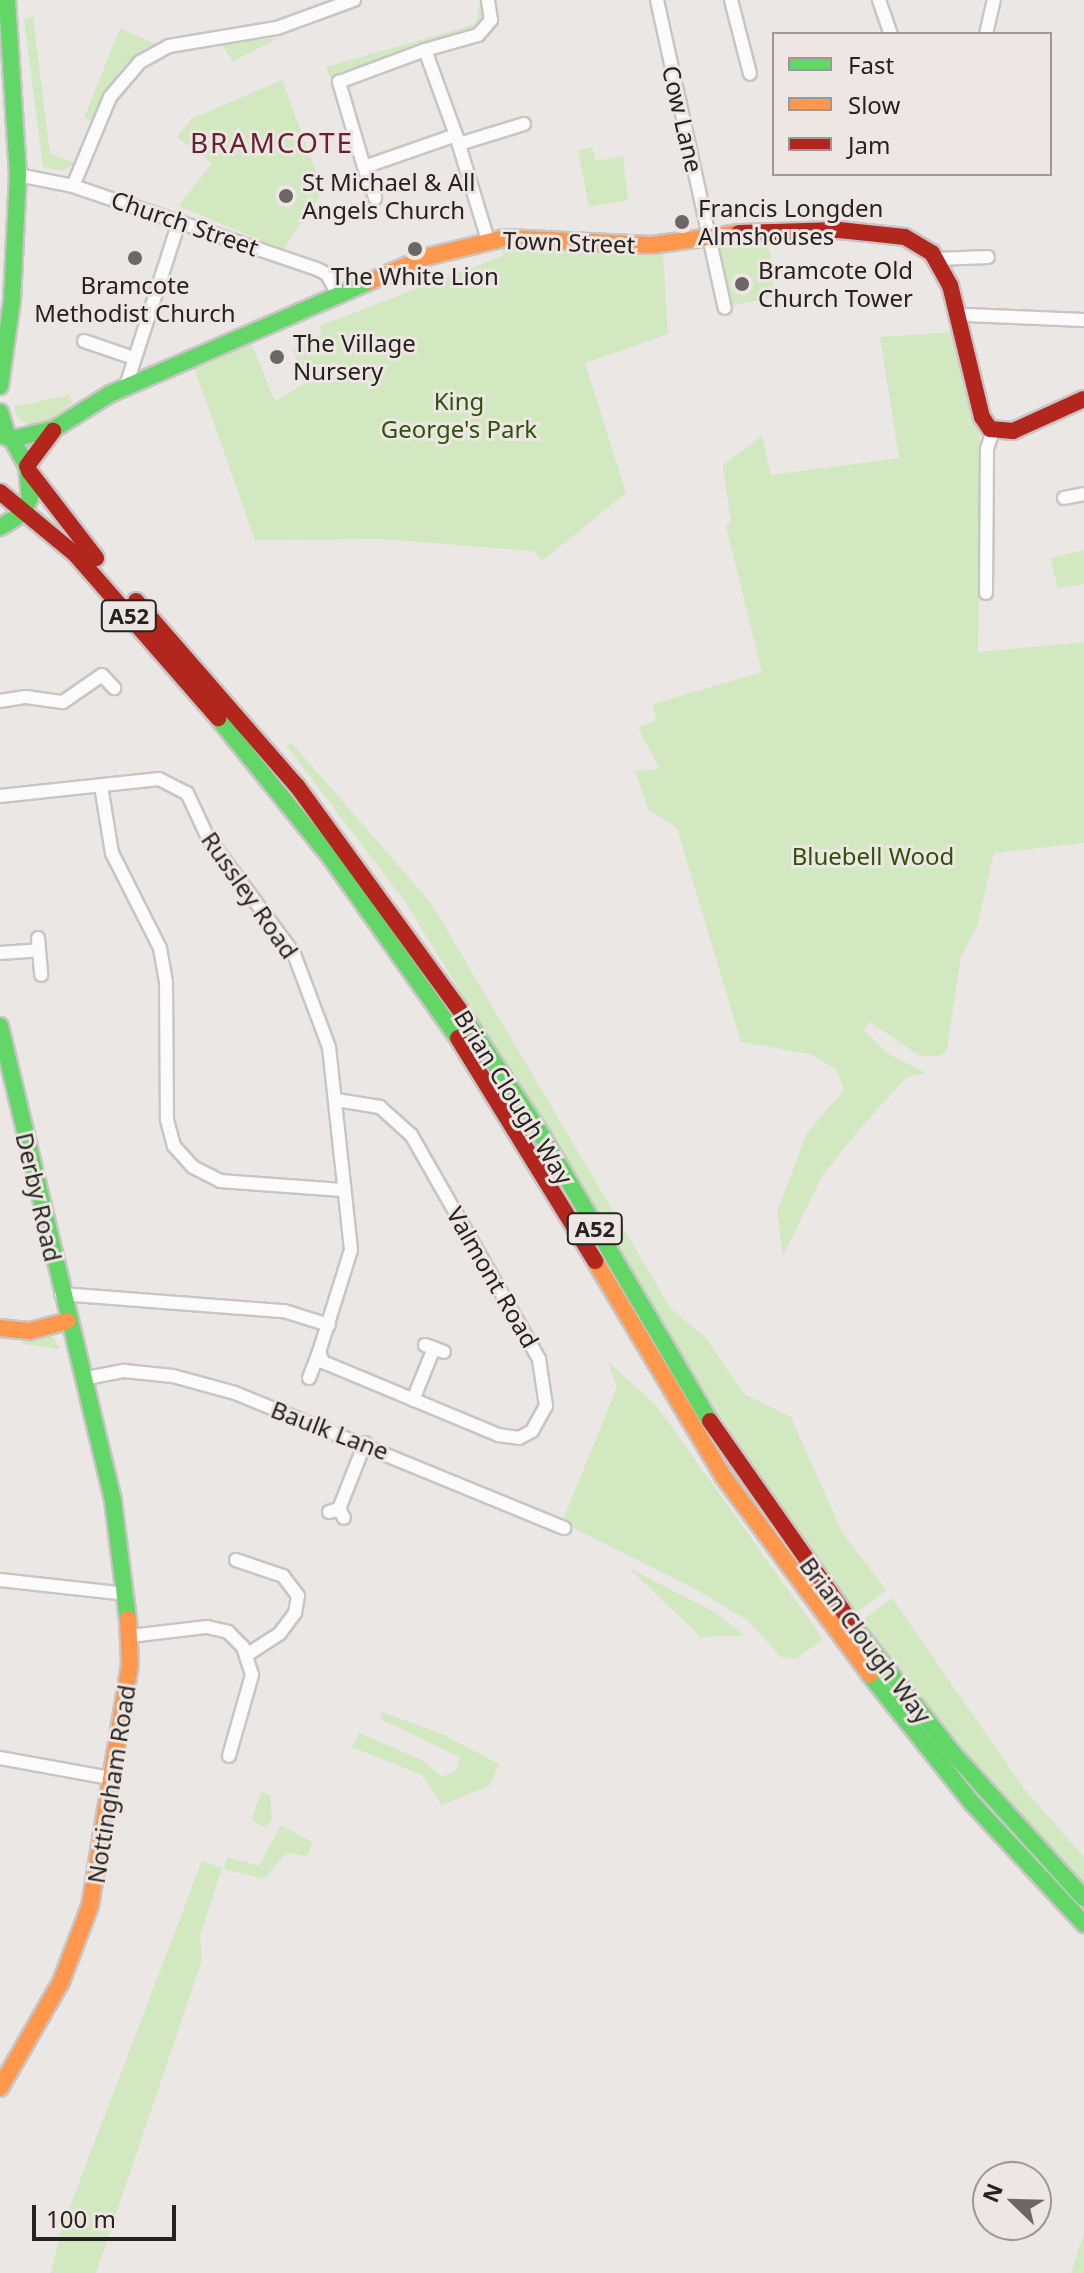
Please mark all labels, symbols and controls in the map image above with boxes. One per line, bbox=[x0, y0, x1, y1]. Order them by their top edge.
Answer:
legend bbox=[772, 32, 1052, 176]
text: Fast bbox=[848, 48, 894, 81]
street label: Cow Lane bbox=[657, 63, 709, 175]
text: Slow bbox=[848, 88, 900, 121]
district label: BRAMCOTE bbox=[190, 125, 354, 159]
text: Jam bbox=[848, 128, 890, 161]
place label: St Michael & All Angels Church bbox=[302, 168, 475, 224]
street label: Church Street bbox=[108, 184, 262, 262]
marker: St Michael & All Angels Church bbox=[277, 187, 295, 205]
place label: Francis Longden Almshouses bbox=[698, 194, 883, 250]
marker: Francis Longden Almshouses bbox=[673, 213, 691, 231]
street label: Town Street bbox=[502, 225, 636, 259]
marker: The White Lion bbox=[406, 240, 424, 258]
marker: Bramcote Methodist Church bbox=[126, 249, 144, 267]
place label: Bramcote Old Church Tower bbox=[758, 256, 913, 312]
place label: The White Lion bbox=[331, 262, 499, 290]
place label: Bramcote Methodist Church bbox=[34, 271, 236, 327]
marker: Bramcote Old Church Tower bbox=[733, 275, 751, 293]
place label: The Village Nursery bbox=[293, 329, 416, 385]
marker: The Village Nursery bbox=[268, 348, 286, 366]
park label: King George's Park bbox=[381, 387, 537, 443]
road number: A52 bbox=[99, 598, 159, 634]
street label: Russley Road bbox=[196, 826, 304, 964]
park label: Bluebell Wood bbox=[792, 842, 954, 870]
street label: Brian Clough Way bbox=[449, 1004, 579, 1190]
street label: Derby Road bbox=[10, 1130, 68, 1264]
street label: Valmont Road bbox=[441, 1201, 545, 1353]
road number: A52 bbox=[565, 1211, 625, 1247]
street label: Baulk Lane bbox=[267, 1394, 393, 1466]
street label: Brian Clough Way bbox=[794, 1551, 938, 1729]
street label: Nottingham Road bbox=[81, 1683, 141, 1885]
north arrow bbox=[972, 2161, 1052, 2241]
text: N bbox=[974, 2178, 1009, 2207]
scale bar bbox=[36, 2189, 180, 2239]
text: 100 m bbox=[46, 2202, 116, 2235]

